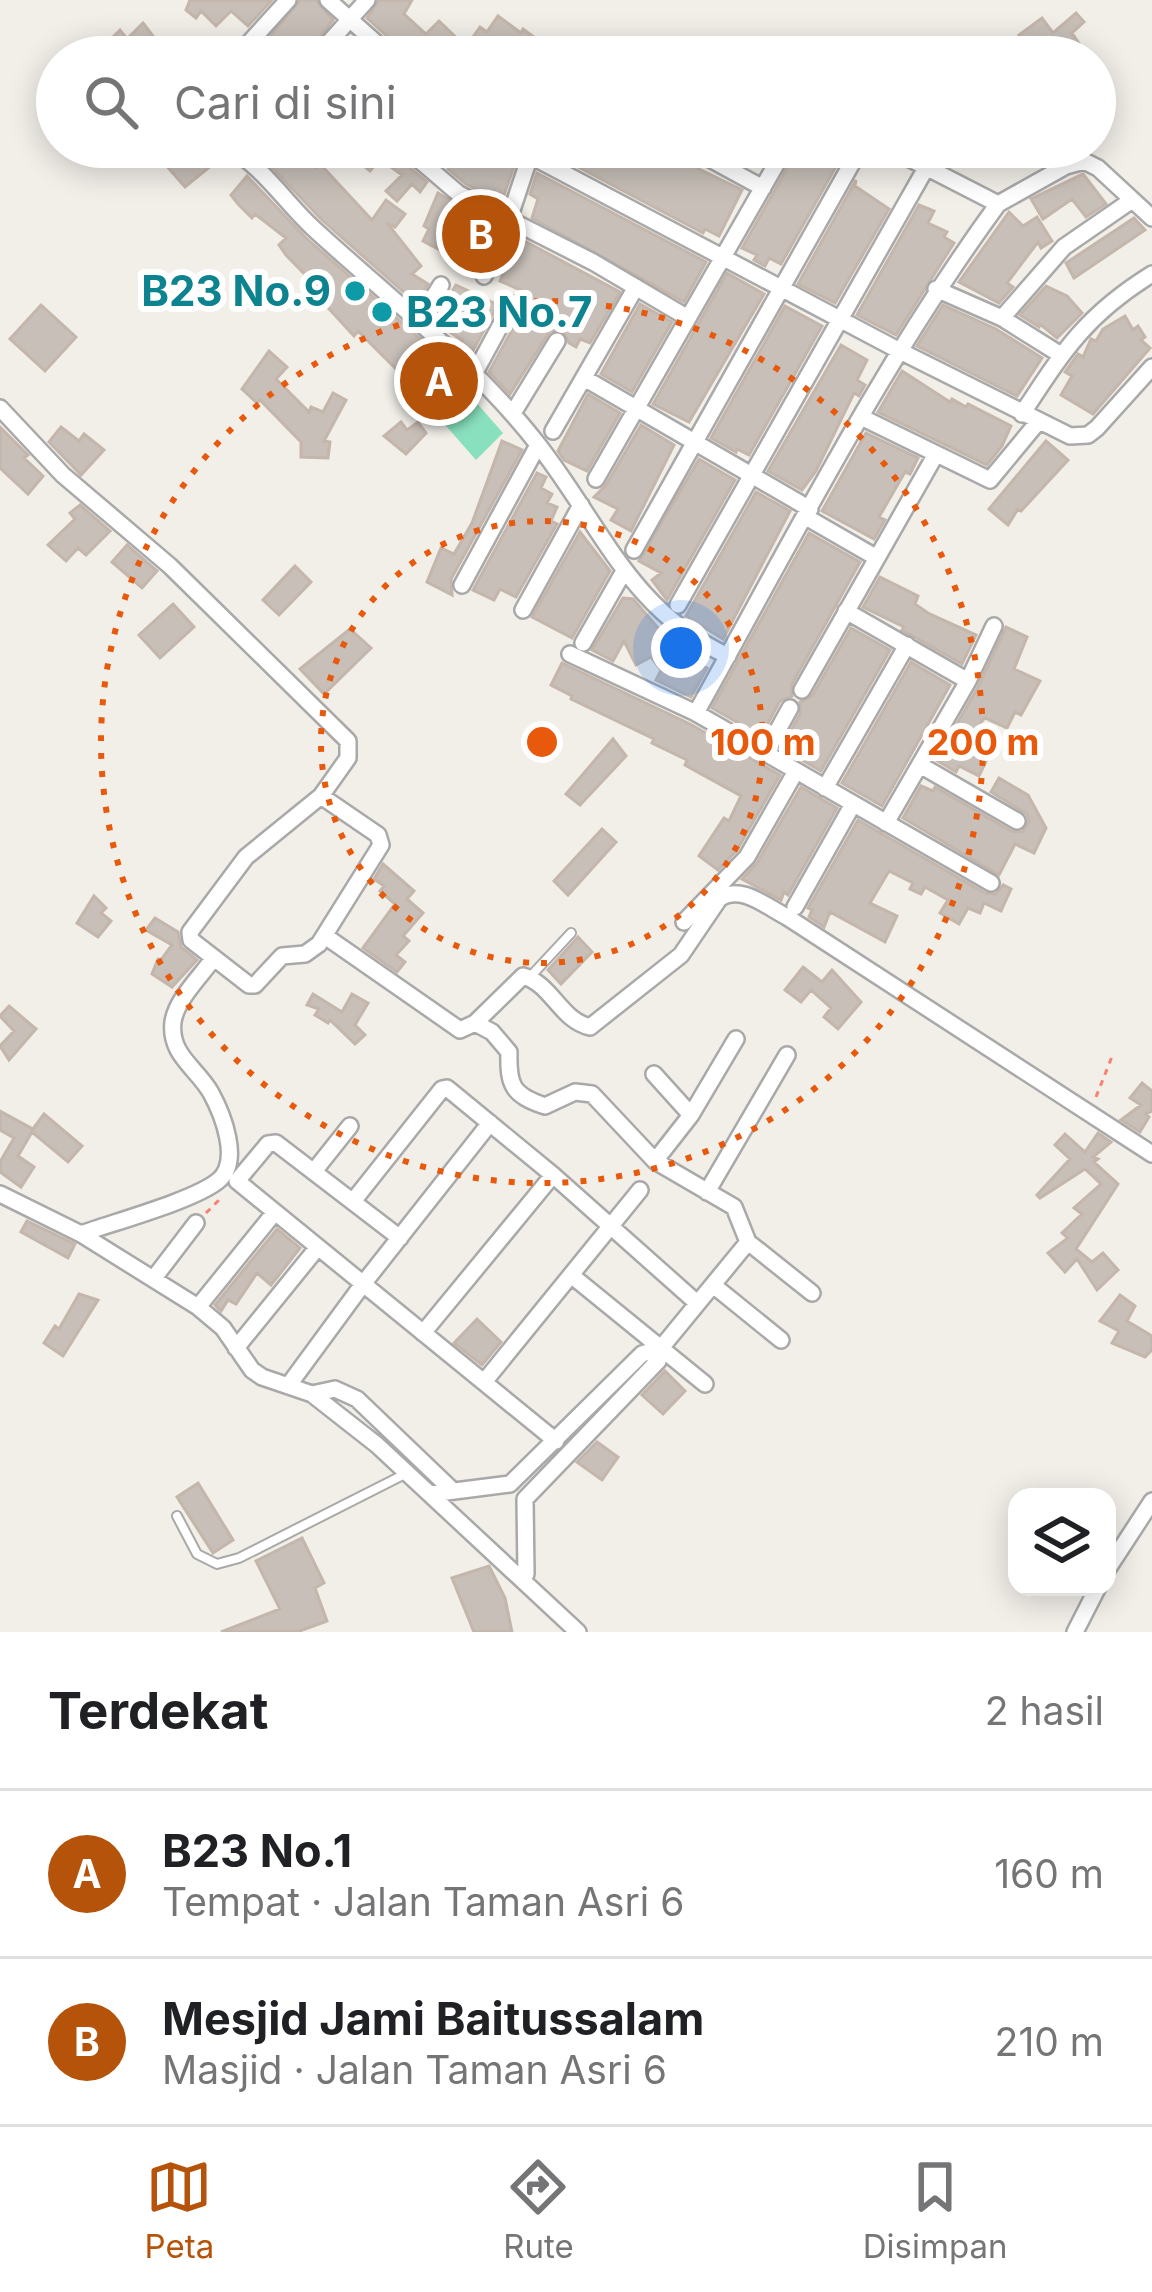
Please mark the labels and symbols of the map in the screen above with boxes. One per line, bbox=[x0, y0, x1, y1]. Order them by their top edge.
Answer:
pin: B bbox=[442, 189, 520, 279]
place label: B23 No.9 bbox=[141, 265, 331, 316]
marker: B23 No.9 bbox=[342, 278, 368, 304]
place label: B23 No.7 bbox=[406, 286, 592, 337]
marker: B23 No.7 bbox=[369, 299, 395, 325]
pin: A bbox=[400, 336, 478, 426]
your location bbox=[651, 618, 711, 678]
text: 100 m bbox=[710, 720, 816, 764]
text: 200 m bbox=[927, 720, 1039, 764]
centre of rings bbox=[521, 721, 563, 763]

